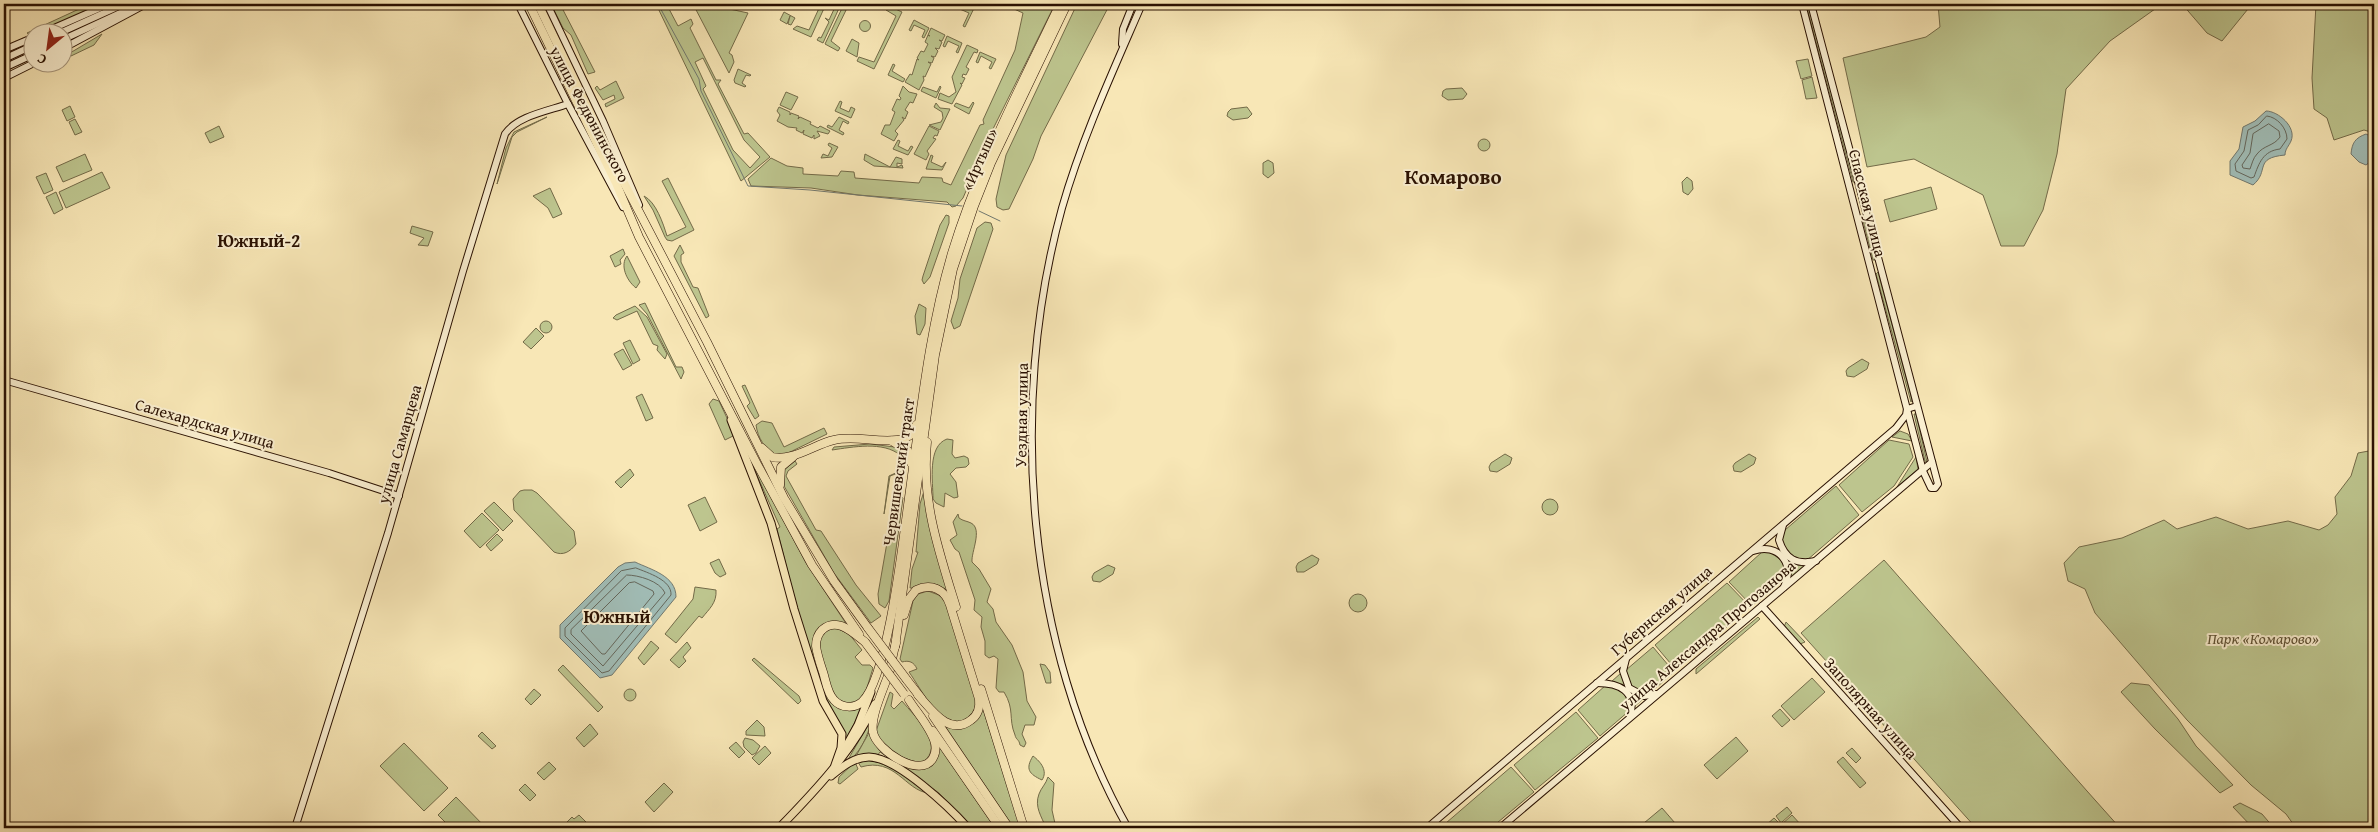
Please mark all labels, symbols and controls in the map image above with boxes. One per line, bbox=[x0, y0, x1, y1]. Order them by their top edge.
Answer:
north arrow bbox=[22, 22, 72, 72]
street label: улица Федюнинского bbox=[543, 41, 636, 187]
text: С bbox=[33, 49, 50, 70]
street label: «Иртыш» bbox=[955, 124, 1003, 194]
street label: Спасская улица bbox=[1843, 147, 1893, 260]
district label: Комарово bbox=[1404, 161, 1502, 192]
district label: Южный-2 bbox=[218, 227, 300, 254]
street label: Уездная улица bbox=[1008, 362, 1034, 468]
street label: улица Самарцева bbox=[370, 381, 428, 507]
street label: Салехардская улица bbox=[133, 392, 278, 454]
street label: Червишевский тракт bbox=[876, 396, 920, 547]
street label: улица Александра Протозанова bbox=[1613, 554, 1801, 717]
street label: Губернская улица bbox=[1605, 559, 1717, 661]
district label: Южный bbox=[583, 603, 651, 630]
park label: Парк «Комарово» bbox=[2207, 626, 2319, 650]
street label: Заполярная улица bbox=[1818, 652, 1924, 765]

